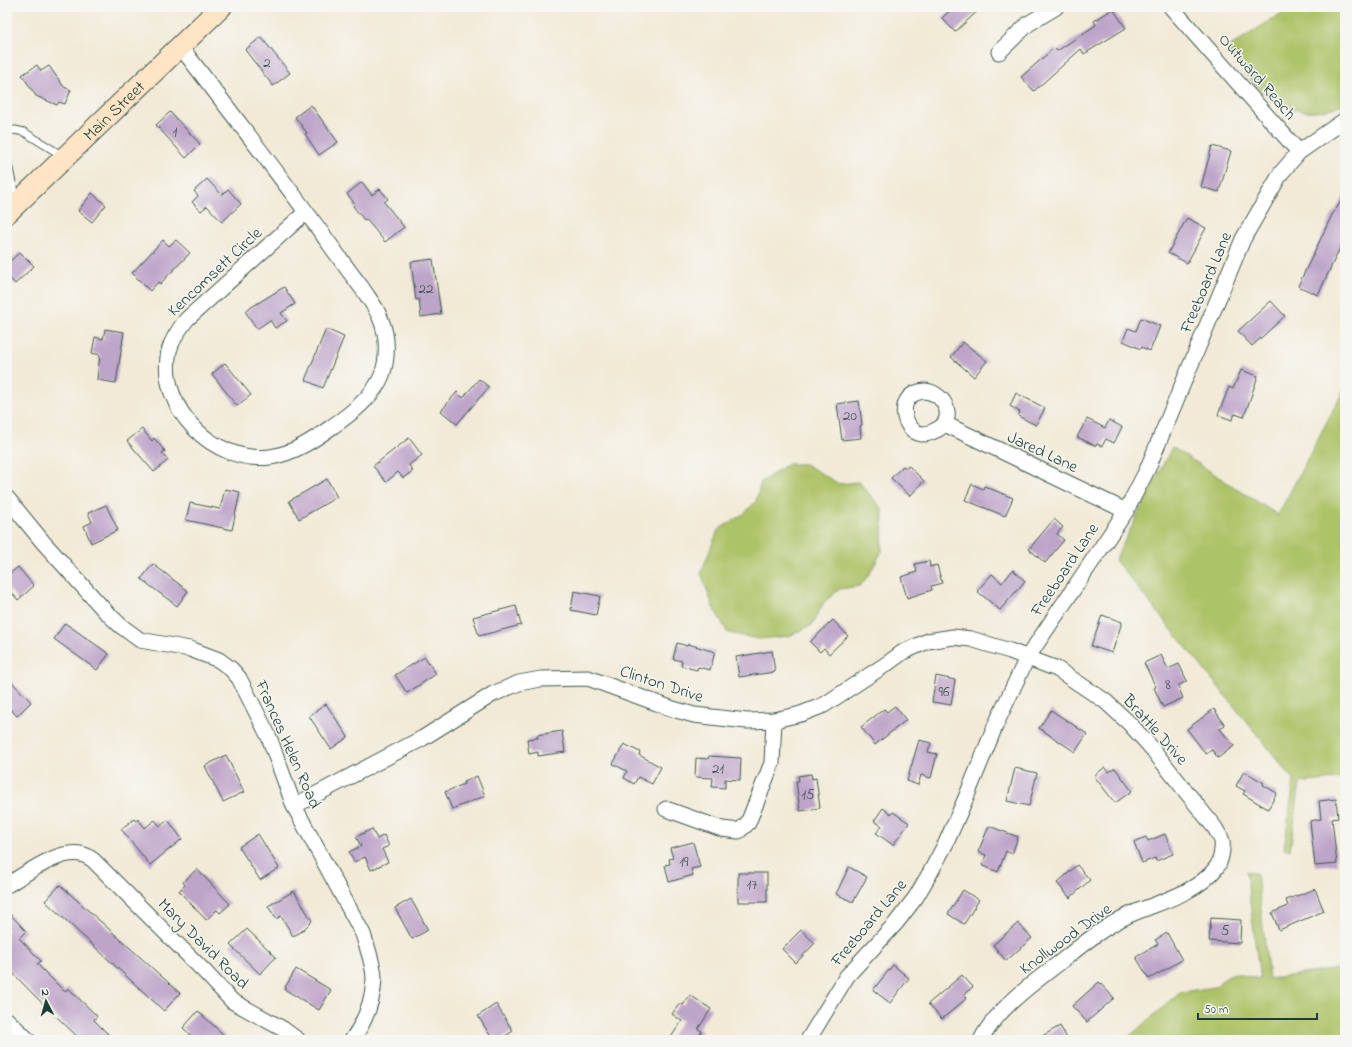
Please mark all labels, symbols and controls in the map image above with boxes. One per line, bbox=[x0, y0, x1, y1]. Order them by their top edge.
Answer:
street label: Outward Reach bbox=[1212, 28, 1302, 126]
house number: 2 bbox=[263, 52, 271, 74]
street label: Main Street bbox=[78, 75, 152, 148]
house number: 1 bbox=[173, 121, 178, 143]
street label: Kencomsett Circle bbox=[162, 221, 268, 323]
street label: Freeboard Lane bbox=[1173, 228, 1239, 338]
house number: 22 bbox=[419, 278, 434, 300]
house number: 20 bbox=[843, 405, 857, 427]
street label: Jared Lane bbox=[1003, 425, 1082, 480]
street label: Freeboard Lane bbox=[1024, 518, 1106, 622]
street label: Clinton Drive bbox=[617, 659, 707, 710]
house number: 8 bbox=[1165, 674, 1171, 696]
street label: Frances Helen Road bbox=[248, 676, 327, 813]
house number: 96 bbox=[938, 681, 950, 703]
street label: Brattle Drive bbox=[1116, 688, 1194, 771]
house number: 21 bbox=[712, 758, 724, 780]
house number: 15 bbox=[801, 784, 815, 806]
house number: 19 bbox=[679, 851, 689, 873]
street label: Freeboard Lane bbox=[824, 873, 914, 973]
house number: 17 bbox=[747, 874, 757, 896]
street label: Mary David Road bbox=[151, 893, 255, 997]
street label: Knollwood Drive bbox=[1015, 897, 1117, 981]
house number: 5 bbox=[1221, 920, 1230, 942]
north arrow bbox=[26, 981, 66, 1021]
text: N bbox=[41, 984, 50, 1000]
scale bar bbox=[1198, 995, 1317, 1021]
text: 50 m bbox=[1204, 1001, 1228, 1019]

